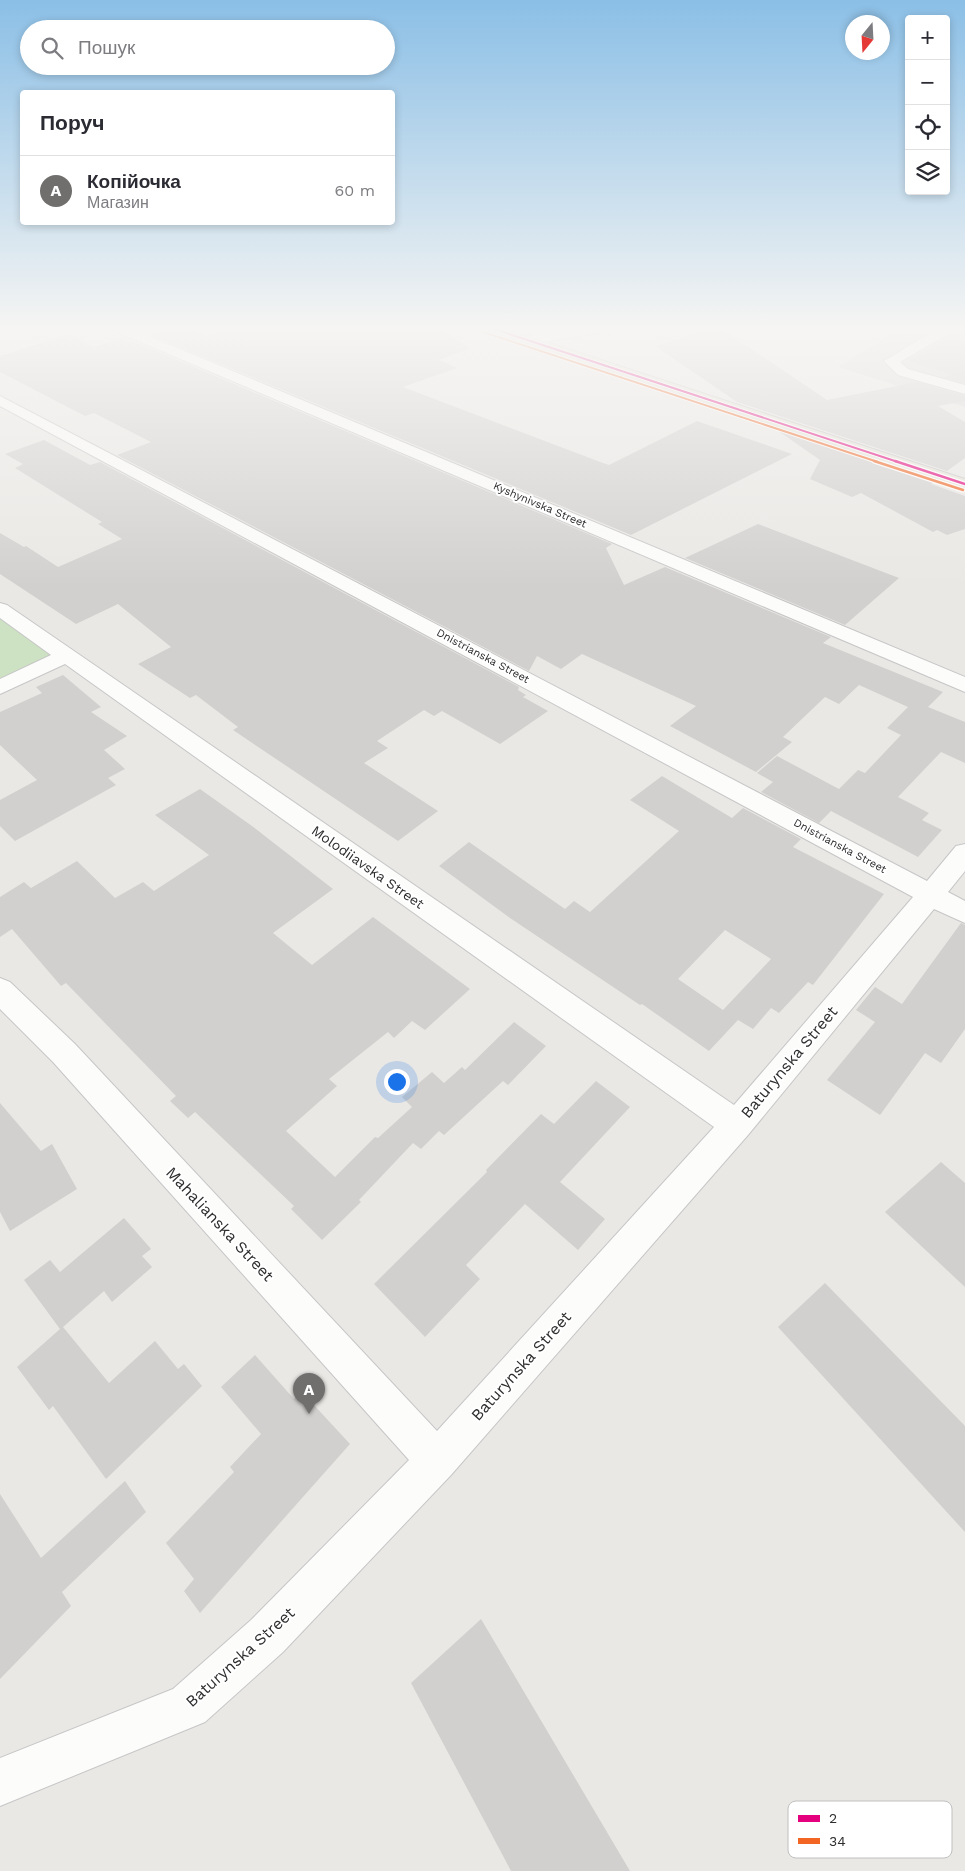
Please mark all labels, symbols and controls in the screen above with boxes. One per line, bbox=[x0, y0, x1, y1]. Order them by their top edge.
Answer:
north arrow bbox=[845, 15, 890, 60]
map controls bbox=[905, 15, 950, 195]
button: + bbox=[905, 15, 950, 60]
search box bbox=[20, 20, 395, 75]
icon: search bbox=[38, 34, 66, 62]
text: Пошук bbox=[78, 36, 135, 59]
button: − bbox=[905, 60, 950, 105]
button: locate bbox=[905, 105, 950, 150]
text: Поруч bbox=[40, 110, 104, 135]
button: layers bbox=[905, 150, 950, 195]
text: Копійочка bbox=[87, 170, 181, 193]
text: A bbox=[51, 181, 61, 200]
text: 60 m bbox=[335, 181, 375, 200]
text: Магазин bbox=[87, 193, 149, 212]
street label: Kyshynivska Street bbox=[491, 479, 589, 531]
street label: Dnistrianska Street bbox=[434, 626, 532, 686]
street label: Dnistrianska Street bbox=[791, 816, 889, 876]
street label: Molodiiavska Street bbox=[309, 822, 427, 912]
street label: Baturynska Street bbox=[737, 1002, 841, 1122]
your location bbox=[384, 1069, 410, 1095]
street label: Mahalianska Street bbox=[162, 1163, 278, 1285]
street label: Baturynska Street bbox=[467, 1307, 575, 1424]
pin: A bbox=[293, 1373, 325, 1414]
street label: Baturynska Street bbox=[182, 1603, 299, 1711]
legend bbox=[788, 1801, 952, 1858]
text: 2 bbox=[829, 1810, 837, 1826]
text: 34 bbox=[829, 1833, 846, 1849]

